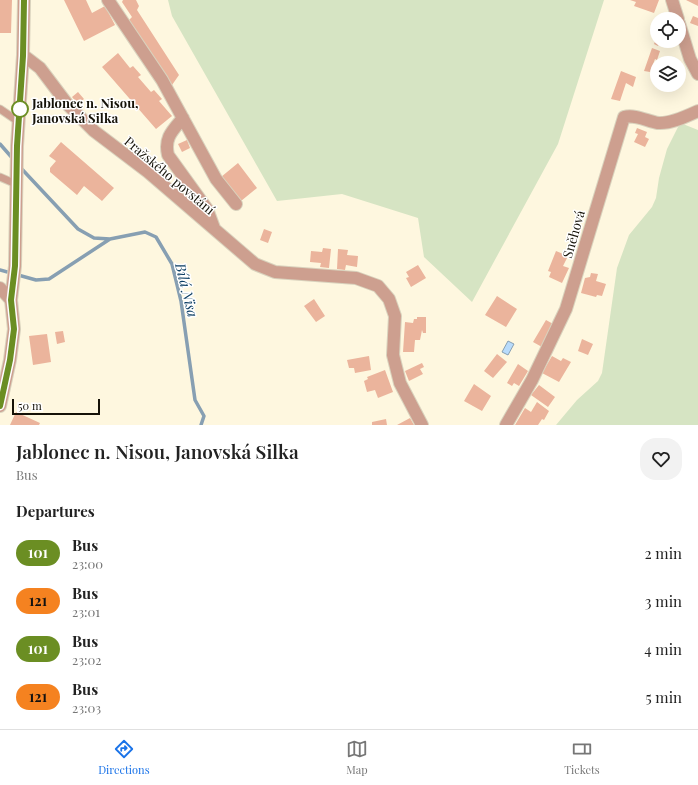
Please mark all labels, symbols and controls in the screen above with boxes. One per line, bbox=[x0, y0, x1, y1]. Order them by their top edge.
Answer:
map controls bbox=[650, 12, 686, 92]
button: locate bbox=[650, 12, 686, 48]
button: layers bbox=[650, 56, 686, 92]
place label: Jablonec n. Nisou, Janovská Silka bbox=[31, 94, 139, 126]
marker: Jablonec n. Nisou, Janovská Silka bbox=[11, 100, 29, 118]
street label: Pražského povstání bbox=[121, 132, 219, 218]
street label: Sněhová bbox=[558, 208, 588, 260]
water label: Bílá Nisa bbox=[171, 260, 203, 319]
scale bar bbox=[12, 397, 100, 416]
text: 50 m bbox=[18, 398, 42, 413]
text: Jablonec n. Nisou, Janovská Silka bbox=[16, 438, 299, 464]
button: heart bbox=[640, 438, 682, 480]
text: Bus bbox=[16, 466, 37, 483]
text: Departures bbox=[16, 501, 95, 521]
text: Bus bbox=[72, 535, 98, 555]
text: 101 bbox=[28, 543, 48, 562]
text: 2 min bbox=[644, 543, 682, 563]
text: 23:00 bbox=[72, 555, 103, 572]
text: Bus bbox=[72, 583, 98, 603]
text: 121 bbox=[29, 591, 47, 610]
text: 3 min bbox=[645, 591, 682, 611]
text: 23:01 bbox=[72, 603, 100, 620]
text: Bus bbox=[72, 631, 98, 651]
text: 101 bbox=[28, 639, 48, 658]
text: 4 min bbox=[644, 639, 682, 659]
text: 23:02 bbox=[72, 651, 102, 668]
text: Bus bbox=[72, 679, 98, 699]
text: 121 bbox=[29, 687, 47, 706]
text: 5 min bbox=[646, 687, 682, 707]
text: 23:03 bbox=[72, 699, 101, 716]
tab: Directions bbox=[98, 738, 150, 777]
tab: Map bbox=[346, 738, 368, 777]
tab: Tickets bbox=[564, 738, 600, 777]

